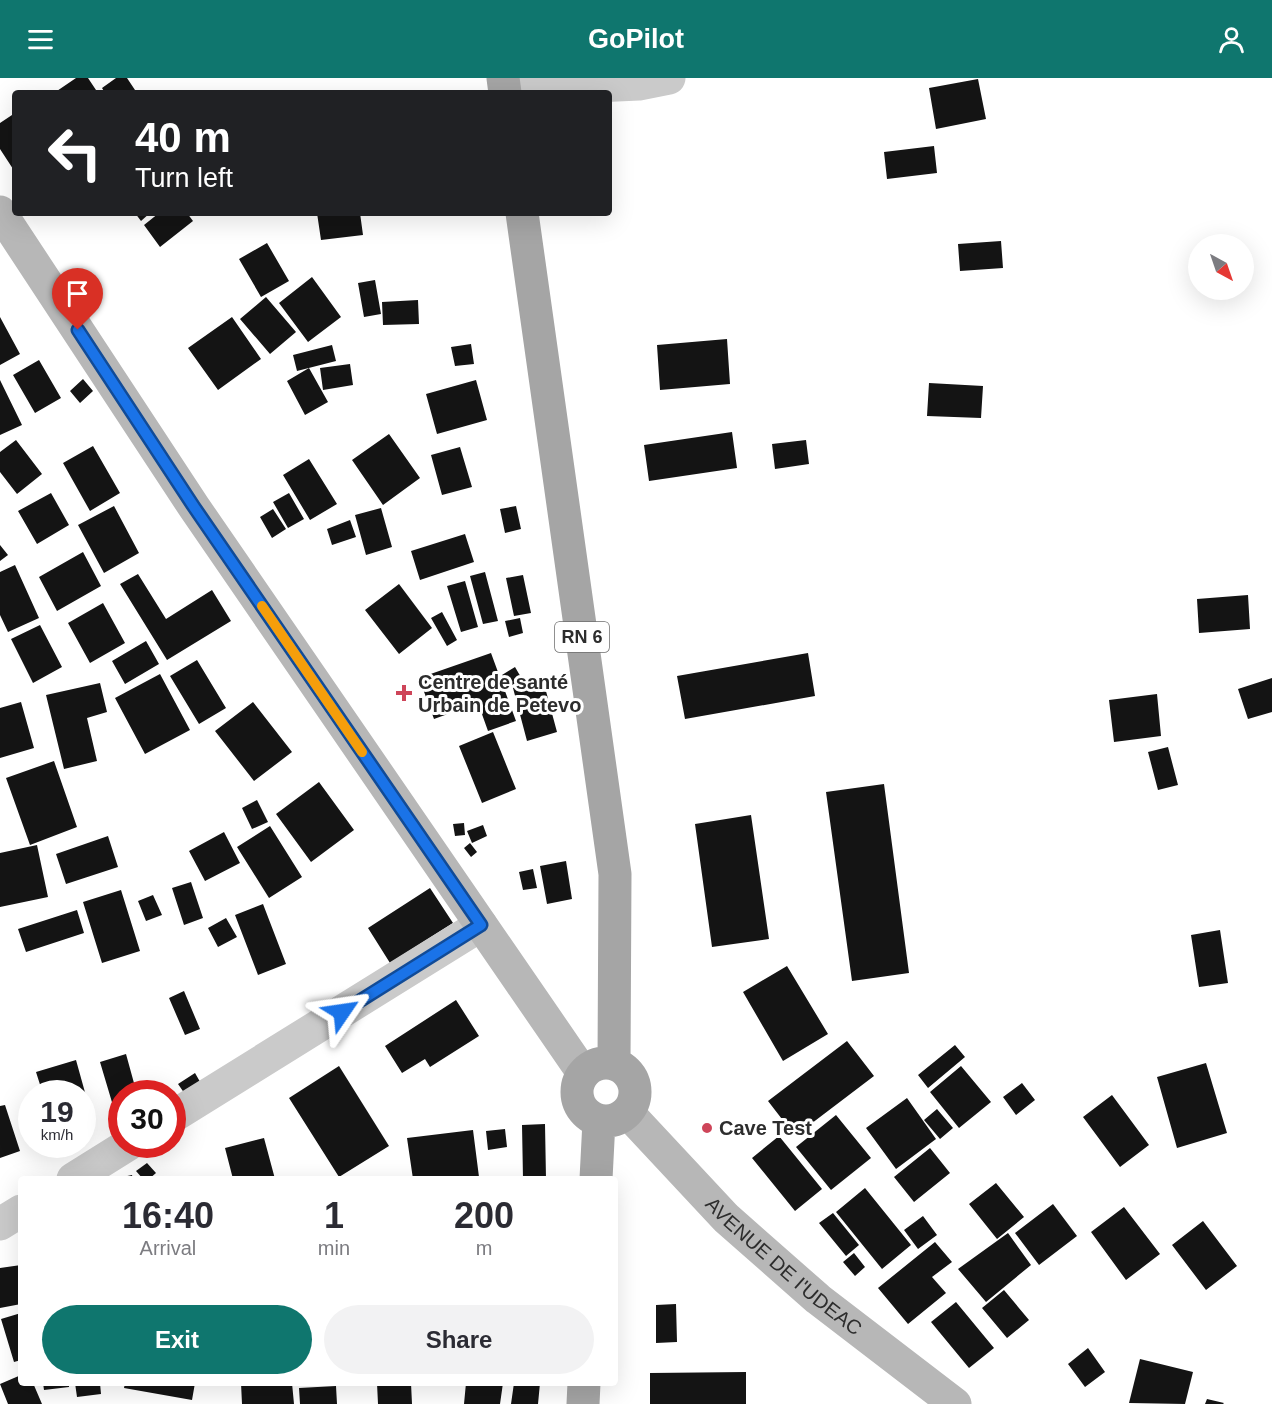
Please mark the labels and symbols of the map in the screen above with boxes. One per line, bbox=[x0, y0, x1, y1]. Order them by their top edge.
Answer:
north arrow bbox=[1188, 234, 1254, 300]
pin bbox=[52, 268, 103, 330]
road number: RN 6 bbox=[555, 622, 609, 652]
place label: Centre de santé Urbain de Petevo bbox=[418, 671, 581, 716]
marker: Centre de santé Urbain de Petevo bbox=[395, 684, 413, 702]
position arrow bbox=[310, 980, 374, 1044]
speed limit sign: 30 bbox=[108, 1080, 186, 1158]
place label: Cave Test bbox=[719, 1117, 812, 1139]
marker: Cave Test bbox=[700, 1121, 714, 1135]
street label: AVENUE DE I'UDEAC bbox=[701, 1193, 866, 1340]

